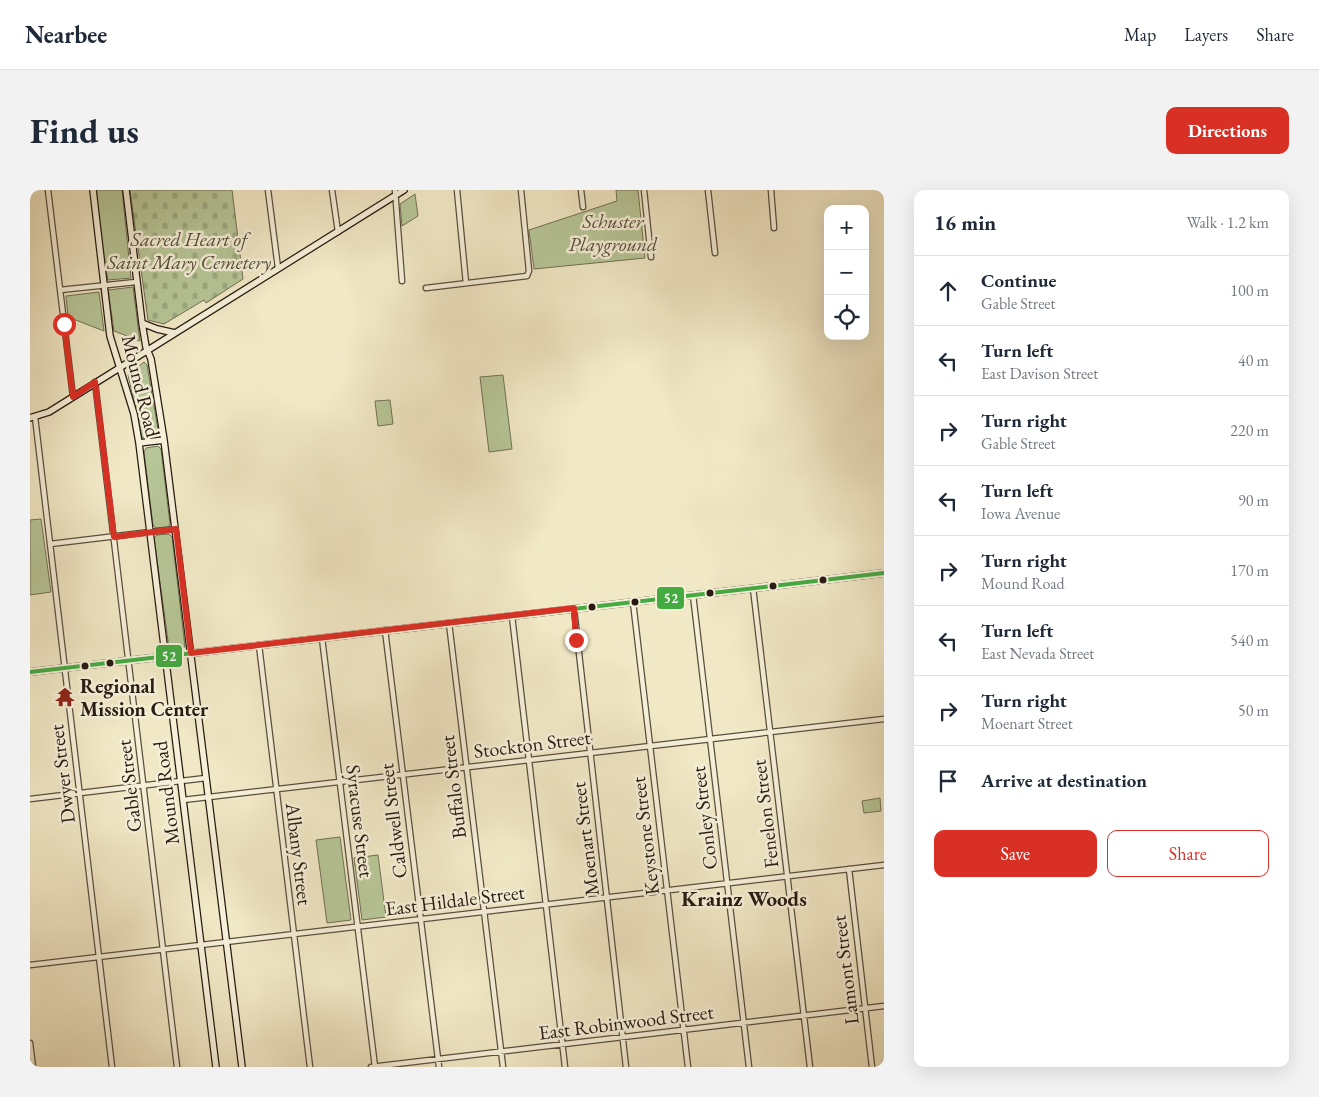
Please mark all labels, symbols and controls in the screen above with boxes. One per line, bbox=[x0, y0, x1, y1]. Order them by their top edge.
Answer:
text: Nearbee bbox=[25, 19, 107, 50]
text: Map bbox=[1124, 23, 1156, 46]
text: Layers bbox=[1184, 23, 1228, 46]
text: Share bbox=[1256, 23, 1294, 46]
button: Directions bbox=[1166, 107, 1289, 154]
text: Find us bbox=[30, 108, 139, 153]
map controls bbox=[824, 205, 869, 340]
button: + bbox=[824, 205, 869, 250]
park label: Schuster Playground bbox=[569, 208, 658, 257]
text: 16 min bbox=[934, 209, 996, 236]
text: Walk · 1.2 km bbox=[1186, 212, 1269, 233]
park label: Sacred Heart of Saint Mary Cemetery bbox=[106, 226, 271, 275]
button: − bbox=[824, 250, 869, 295]
text: Continue bbox=[981, 268, 1056, 293]
icon: ahead bbox=[934, 277, 962, 305]
text: 100 m bbox=[1230, 280, 1269, 301]
text: Gable Street bbox=[981, 293, 1055, 314]
button: locate bbox=[824, 295, 869, 340]
route start bbox=[53, 313, 76, 336]
street label: Mound Road bbox=[116, 332, 166, 441]
text: Turn left bbox=[981, 338, 1053, 363]
icon: left bbox=[934, 347, 962, 375]
text: 40 m bbox=[1238, 350, 1269, 371]
text: East Davison Street bbox=[981, 363, 1098, 384]
text: Turn right bbox=[981, 408, 1067, 433]
icon: right bbox=[934, 417, 962, 445]
text: 220 m bbox=[1230, 420, 1269, 441]
text: Gable Street bbox=[981, 433, 1055, 454]
text: Turn left bbox=[981, 478, 1053, 503]
icon: left bbox=[934, 487, 962, 515]
text: 90 m bbox=[1238, 490, 1269, 511]
text: Iowa Avenue bbox=[981, 503, 1060, 524]
text: Turn right bbox=[981, 548, 1067, 573]
icon: right bbox=[934, 557, 962, 585]
text: 170 m bbox=[1230, 560, 1269, 581]
text: Mound Road bbox=[981, 573, 1065, 594]
unlabelled marker bbox=[818, 575, 828, 585]
unlabelled marker bbox=[768, 581, 778, 591]
line badge: 52 bbox=[656, 586, 685, 610]
unlabelled marker bbox=[705, 588, 715, 598]
text: 52 bbox=[664, 589, 679, 607]
unlabelled marker bbox=[630, 597, 640, 607]
unlabelled marker bbox=[587, 602, 597, 612]
text: Turn left bbox=[981, 618, 1053, 643]
icon: left bbox=[934, 627, 962, 655]
route end bbox=[565, 629, 588, 652]
text: 540 m bbox=[1230, 630, 1269, 651]
text: East Nevada Street bbox=[981, 643, 1094, 664]
line badge: 52 bbox=[155, 644, 183, 668]
text: 52 bbox=[162, 647, 177, 665]
unlabelled marker bbox=[105, 658, 115, 668]
unlabelled marker bbox=[80, 661, 90, 671]
place label: Regional Mission Center bbox=[80, 673, 209, 722]
temple icon: Regional Mission Center bbox=[54, 686, 76, 708]
text: Turn right bbox=[981, 688, 1067, 713]
icon: right bbox=[934, 697, 962, 725]
text: 50 m bbox=[1238, 700, 1269, 721]
text: Moenart Street bbox=[981, 713, 1073, 734]
street label: Dwyer Street bbox=[43, 722, 81, 825]
street label: Stockton Street bbox=[472, 724, 593, 764]
street label: Buffalo Street bbox=[434, 733, 472, 840]
street label: Gable Street bbox=[110, 738, 148, 834]
street label: Mound Road bbox=[147, 739, 185, 846]
street label: Fenelon Street bbox=[745, 758, 785, 870]
street label: Caldwell Street bbox=[373, 761, 413, 880]
street label: Syracuse Street bbox=[340, 763, 380, 880]
street label: Conley Street bbox=[685, 764, 723, 871]
icon: arrive bbox=[934, 767, 962, 795]
text: Arrive at destination bbox=[981, 768, 1147, 793]
street label: Keystone Street bbox=[625, 775, 665, 897]
street label: Moenart Street bbox=[565, 780, 605, 898]
street label: Albany Street bbox=[280, 800, 318, 907]
button: Save bbox=[934, 830, 1097, 877]
button: Share bbox=[1107, 830, 1269, 877]
street label: East Hildale Street bbox=[384, 878, 527, 921]
district label: Krainz Woods bbox=[681, 885, 807, 912]
street label: Lamont Street bbox=[825, 913, 865, 1026]
street label: East Robinwood Street bbox=[537, 998, 716, 1046]

